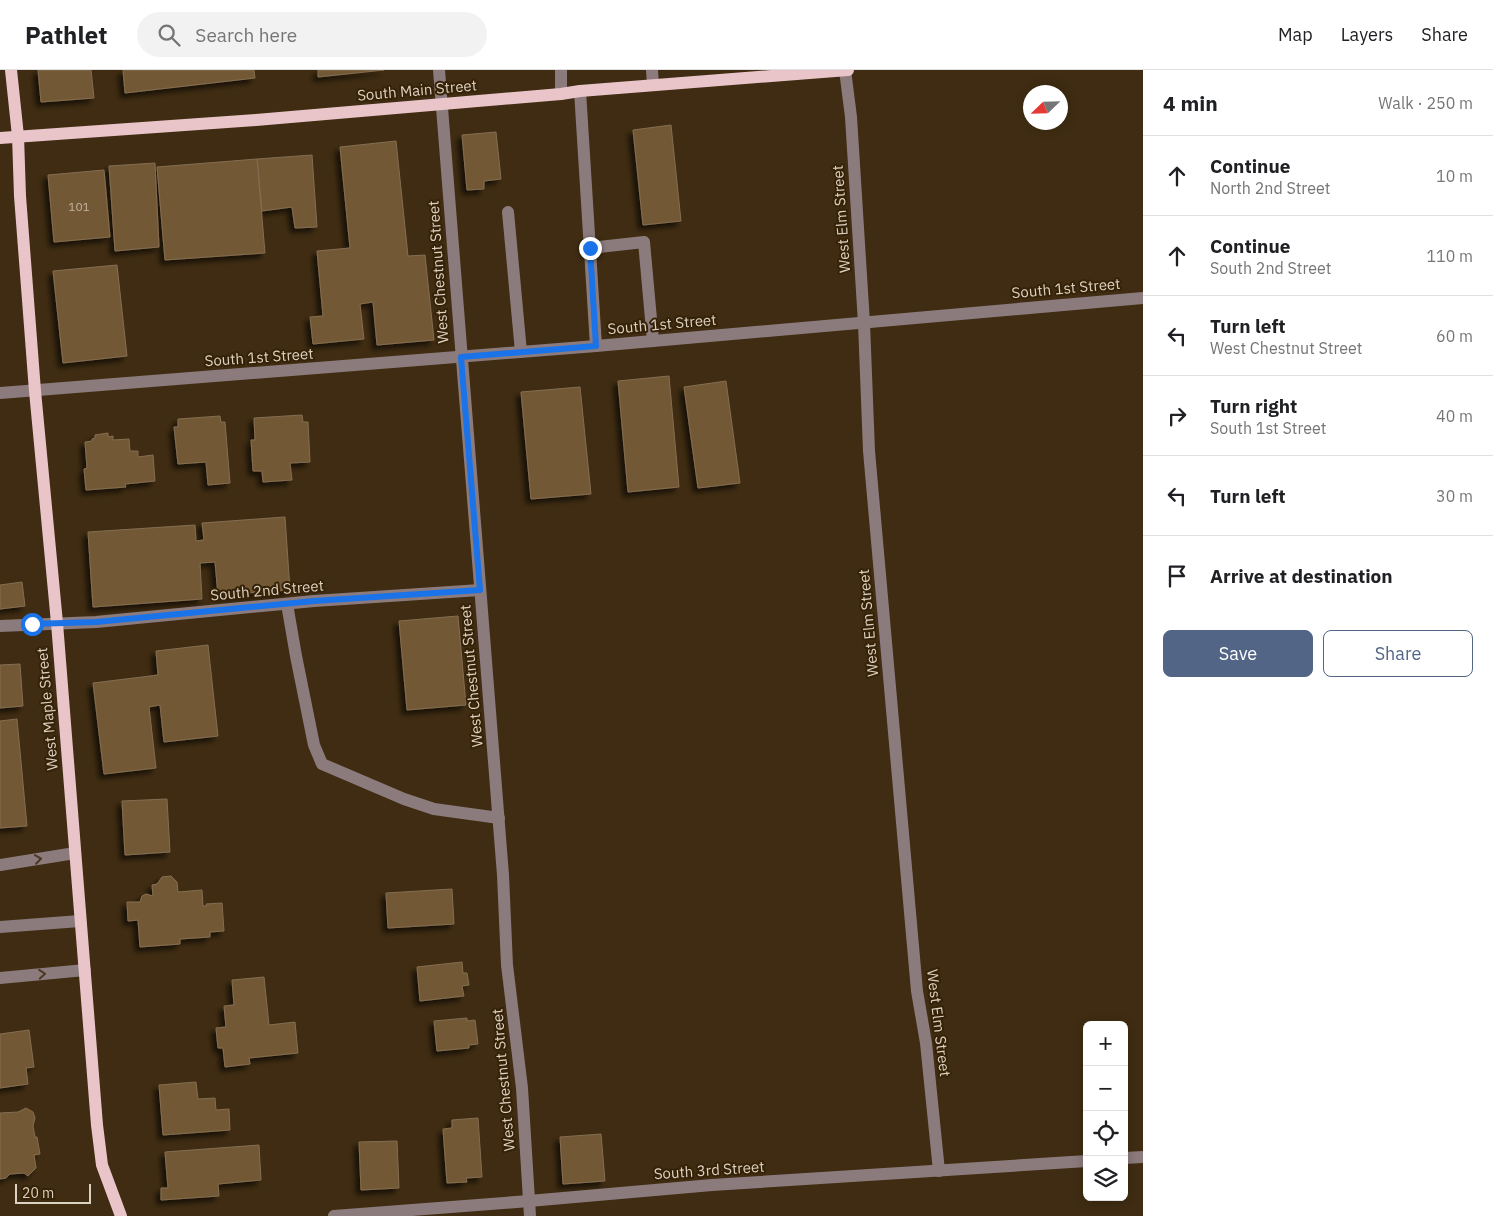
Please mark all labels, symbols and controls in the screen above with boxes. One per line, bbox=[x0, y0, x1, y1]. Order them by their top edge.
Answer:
search box bbox=[137, 12, 487, 57]
text: Pathlet bbox=[25, 19, 107, 51]
icon: search bbox=[155, 21, 183, 49]
text: Search here bbox=[195, 23, 297, 47]
text: Map bbox=[1278, 23, 1313, 46]
text: Layers bbox=[1341, 23, 1393, 46]
text: Share bbox=[1421, 23, 1468, 46]
street label: South Main Street bbox=[356, 75, 478, 105]
north arrow bbox=[1023, 85, 1068, 130]
text: 4 min bbox=[1163, 89, 1218, 117]
text: Walk · 250 m bbox=[1378, 93, 1473, 113]
text: Continue bbox=[1210, 154, 1290, 178]
icon: ahead bbox=[1163, 162, 1191, 190]
street label: West Elm Street bbox=[828, 164, 854, 274]
text: 10 m bbox=[1436, 166, 1473, 186]
text: North 2nd Street bbox=[1210, 178, 1330, 198]
house number: 101 bbox=[68, 199, 90, 214]
street label: West Chestnut Street bbox=[424, 200, 452, 344]
text: Continue bbox=[1210, 234, 1290, 258]
route end bbox=[579, 237, 602, 260]
icon: ahead bbox=[1163, 242, 1191, 270]
text: 110 m bbox=[1426, 246, 1473, 266]
text: South 2nd Street bbox=[1210, 258, 1331, 278]
street label: South 1st Street bbox=[1011, 274, 1121, 302]
street label: South 1st Street bbox=[607, 310, 717, 338]
text: Turn left bbox=[1210, 314, 1286, 338]
icon: left bbox=[1163, 322, 1191, 350]
text: 60 m bbox=[1436, 326, 1473, 346]
text: West Chestnut Street bbox=[1210, 338, 1362, 358]
street label: South 1st Street bbox=[204, 344, 314, 370]
text: Turn right bbox=[1210, 394, 1297, 418]
icon: right bbox=[1163, 402, 1191, 430]
text: 40 m bbox=[1436, 406, 1473, 426]
text: South 1st Street bbox=[1210, 418, 1326, 438]
icon: left bbox=[1163, 482, 1191, 510]
text: Turn left bbox=[1210, 484, 1286, 508]
text: 30 m bbox=[1436, 486, 1473, 506]
icon: arrive bbox=[1163, 562, 1191, 590]
text: Arrive at destination bbox=[1210, 564, 1393, 588]
street label: West Elm Street bbox=[854, 568, 882, 678]
street label: South 2nd Street bbox=[209, 576, 325, 604]
street label: West Chestnut Street bbox=[455, 604, 487, 748]
route start bbox=[21, 613, 44, 636]
button: Save bbox=[1163, 630, 1313, 677]
button: Share bbox=[1323, 630, 1473, 677]
street label: West Maple Street bbox=[32, 647, 62, 771]
one-way arrow bbox=[34, 854, 42, 865]
street label: West Elm Street bbox=[923, 968, 955, 1078]
one-way arrow bbox=[39, 969, 47, 980]
street label: West Chestnut Street bbox=[487, 1008, 519, 1152]
map controls bbox=[1083, 1021, 1128, 1201]
button: + bbox=[1083, 1021, 1128, 1066]
button: − bbox=[1083, 1066, 1128, 1111]
button: locate bbox=[1083, 1111, 1128, 1156]
button: layers bbox=[1083, 1156, 1128, 1201]
street label: South 3rd Street bbox=[653, 1157, 765, 1183]
scale bar bbox=[15, 1181, 91, 1204]
text: 20 m bbox=[22, 1184, 54, 1202]

